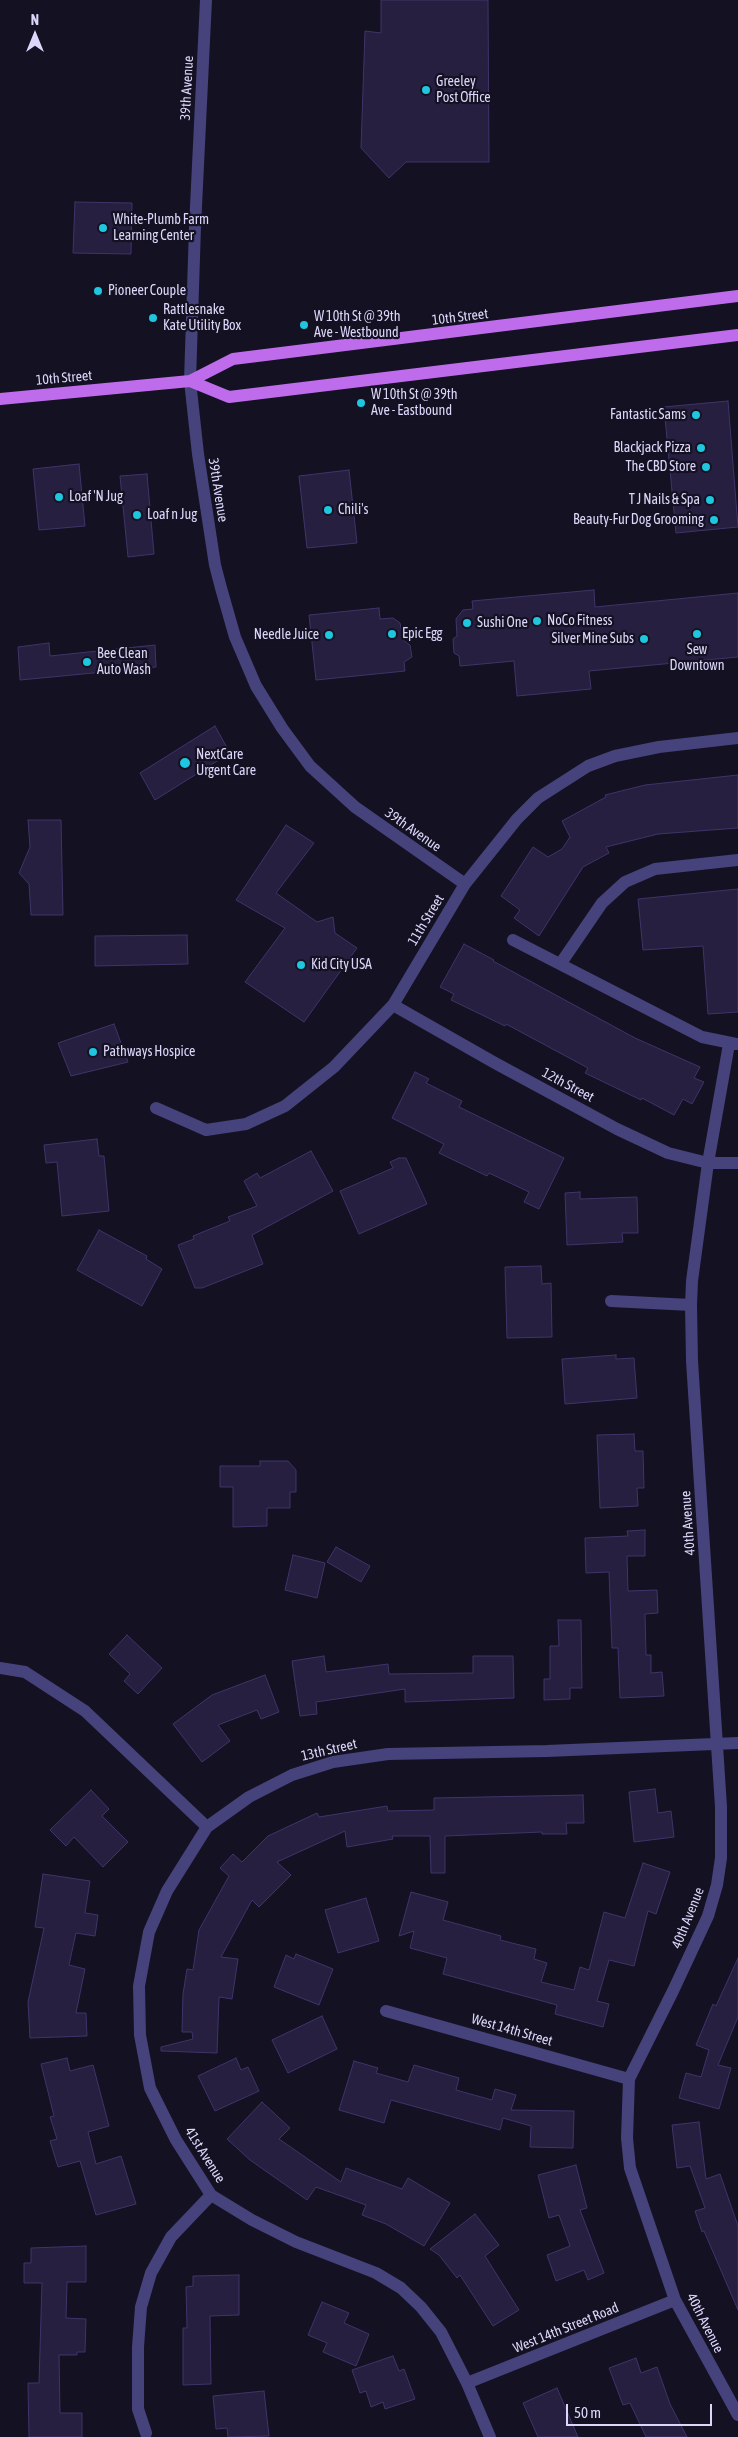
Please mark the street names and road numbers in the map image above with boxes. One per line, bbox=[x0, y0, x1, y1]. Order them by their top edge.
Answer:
street label: 39th Avenue bbox=[177, 55, 197, 121]
street label: 10th Street bbox=[431, 305, 489, 329]
street label: 10th Street bbox=[35, 367, 93, 389]
street label: 39th Avenue bbox=[205, 457, 231, 523]
street label: 39th Avenue bbox=[382, 805, 444, 855]
street label: 11th Street bbox=[404, 891, 448, 949]
street label: 12th Street bbox=[539, 1064, 597, 1106]
street label: 40th Avenue bbox=[677, 1490, 699, 1556]
street label: 13th Street bbox=[300, 1735, 358, 1765]
street label: 40th Avenue bbox=[668, 1885, 708, 1951]
street label: West 14th Street bbox=[470, 2010, 554, 2050]
street label: 41st Avenue bbox=[181, 2124, 229, 2186]
street label: 40th Avenue bbox=[683, 2290, 727, 2356]
street label: West 14th Street Road bbox=[511, 2299, 621, 2357]

